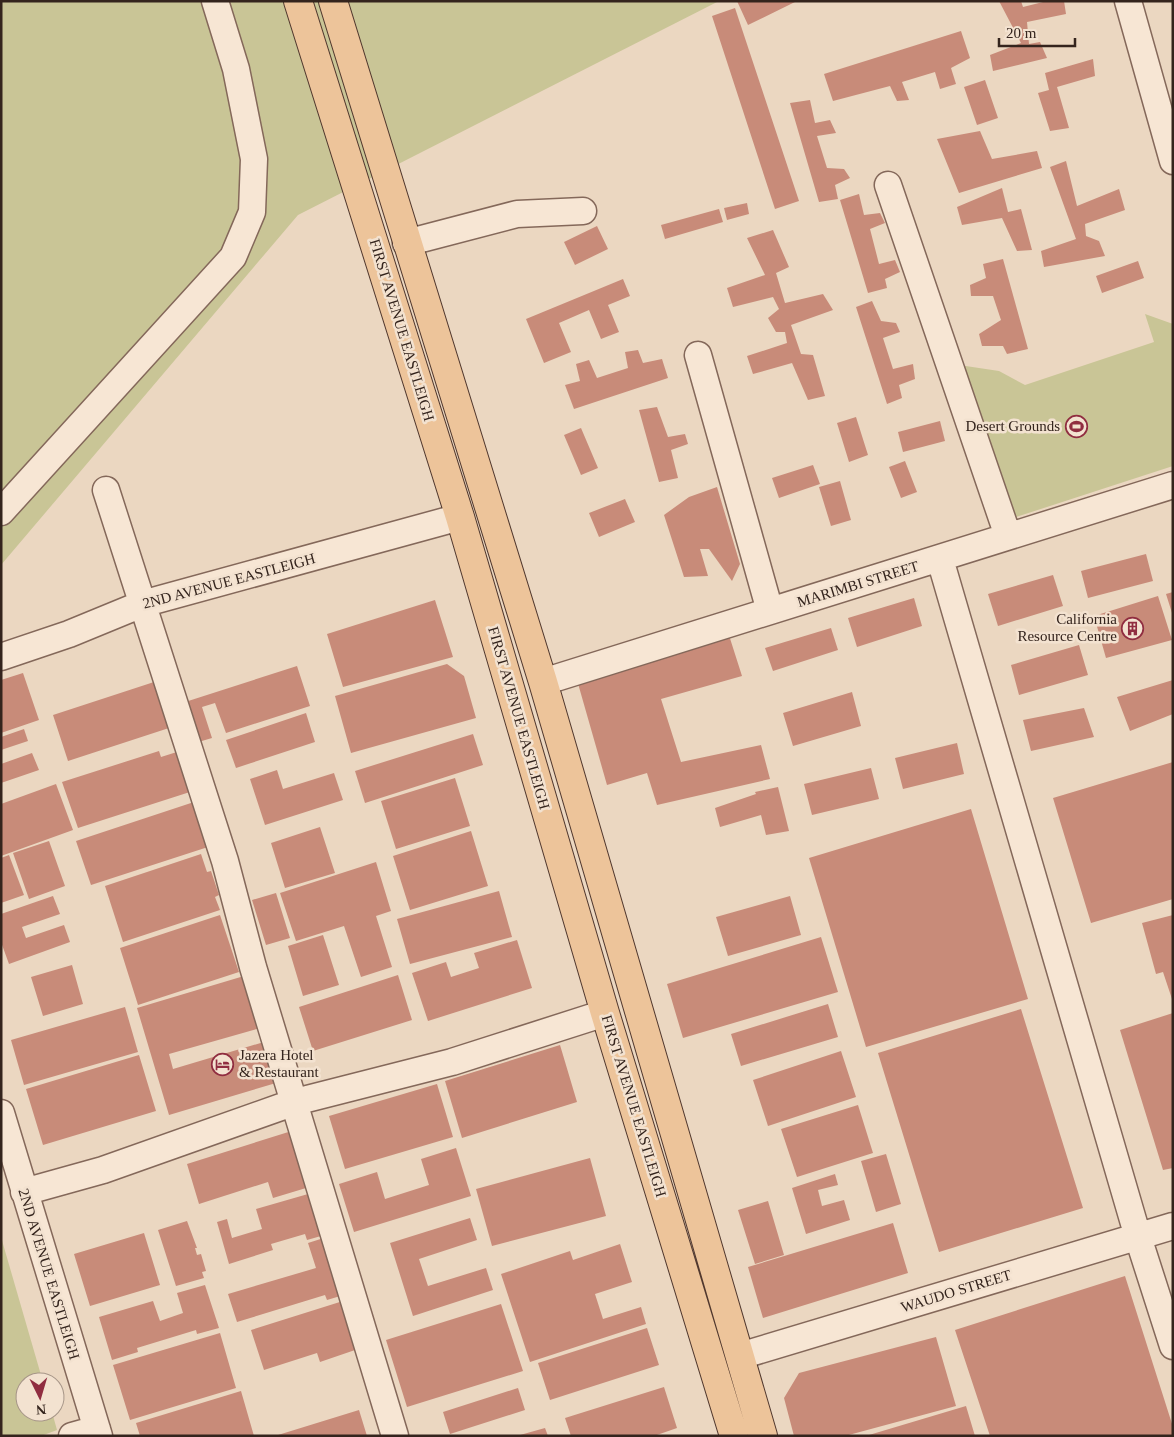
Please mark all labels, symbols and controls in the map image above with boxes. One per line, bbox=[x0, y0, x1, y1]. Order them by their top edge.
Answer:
scale bar bbox=[999, 15, 1075, 47]
text: 20 m bbox=[1006, 25, 1037, 41]
street label: FIRST AVENUE EASTLEIGH bbox=[367, 237, 437, 423]
sports icon: Desert Grounds bbox=[1064, 414, 1088, 438]
place label: Desert Grounds bbox=[965, 418, 1060, 434]
street label: 2ND AVENUE EASTLEIGH bbox=[141, 550, 317, 612]
street label: MARIMBI STREET bbox=[795, 558, 921, 610]
place label: California Resource Centre bbox=[1017, 611, 1117, 644]
building icon: California Resource Centre bbox=[1121, 616, 1145, 640]
street label: FIRST AVENUE EASTLEIGH bbox=[485, 625, 553, 811]
street label: FIRST AVENUE EASTLEIGH bbox=[599, 1013, 669, 1199]
place label: Jazera Hotel & Restaurant bbox=[239, 1047, 319, 1080]
hotel icon: Jazera Hotel & Restaurant bbox=[211, 1052, 235, 1076]
street label: 2ND AVENUE EASTLEIGH bbox=[15, 1187, 83, 1362]
street label: WAUDO STREET bbox=[899, 1267, 1013, 1315]
north arrow bbox=[15, 1372, 65, 1422]
text: N bbox=[35, 1402, 47, 1417]

